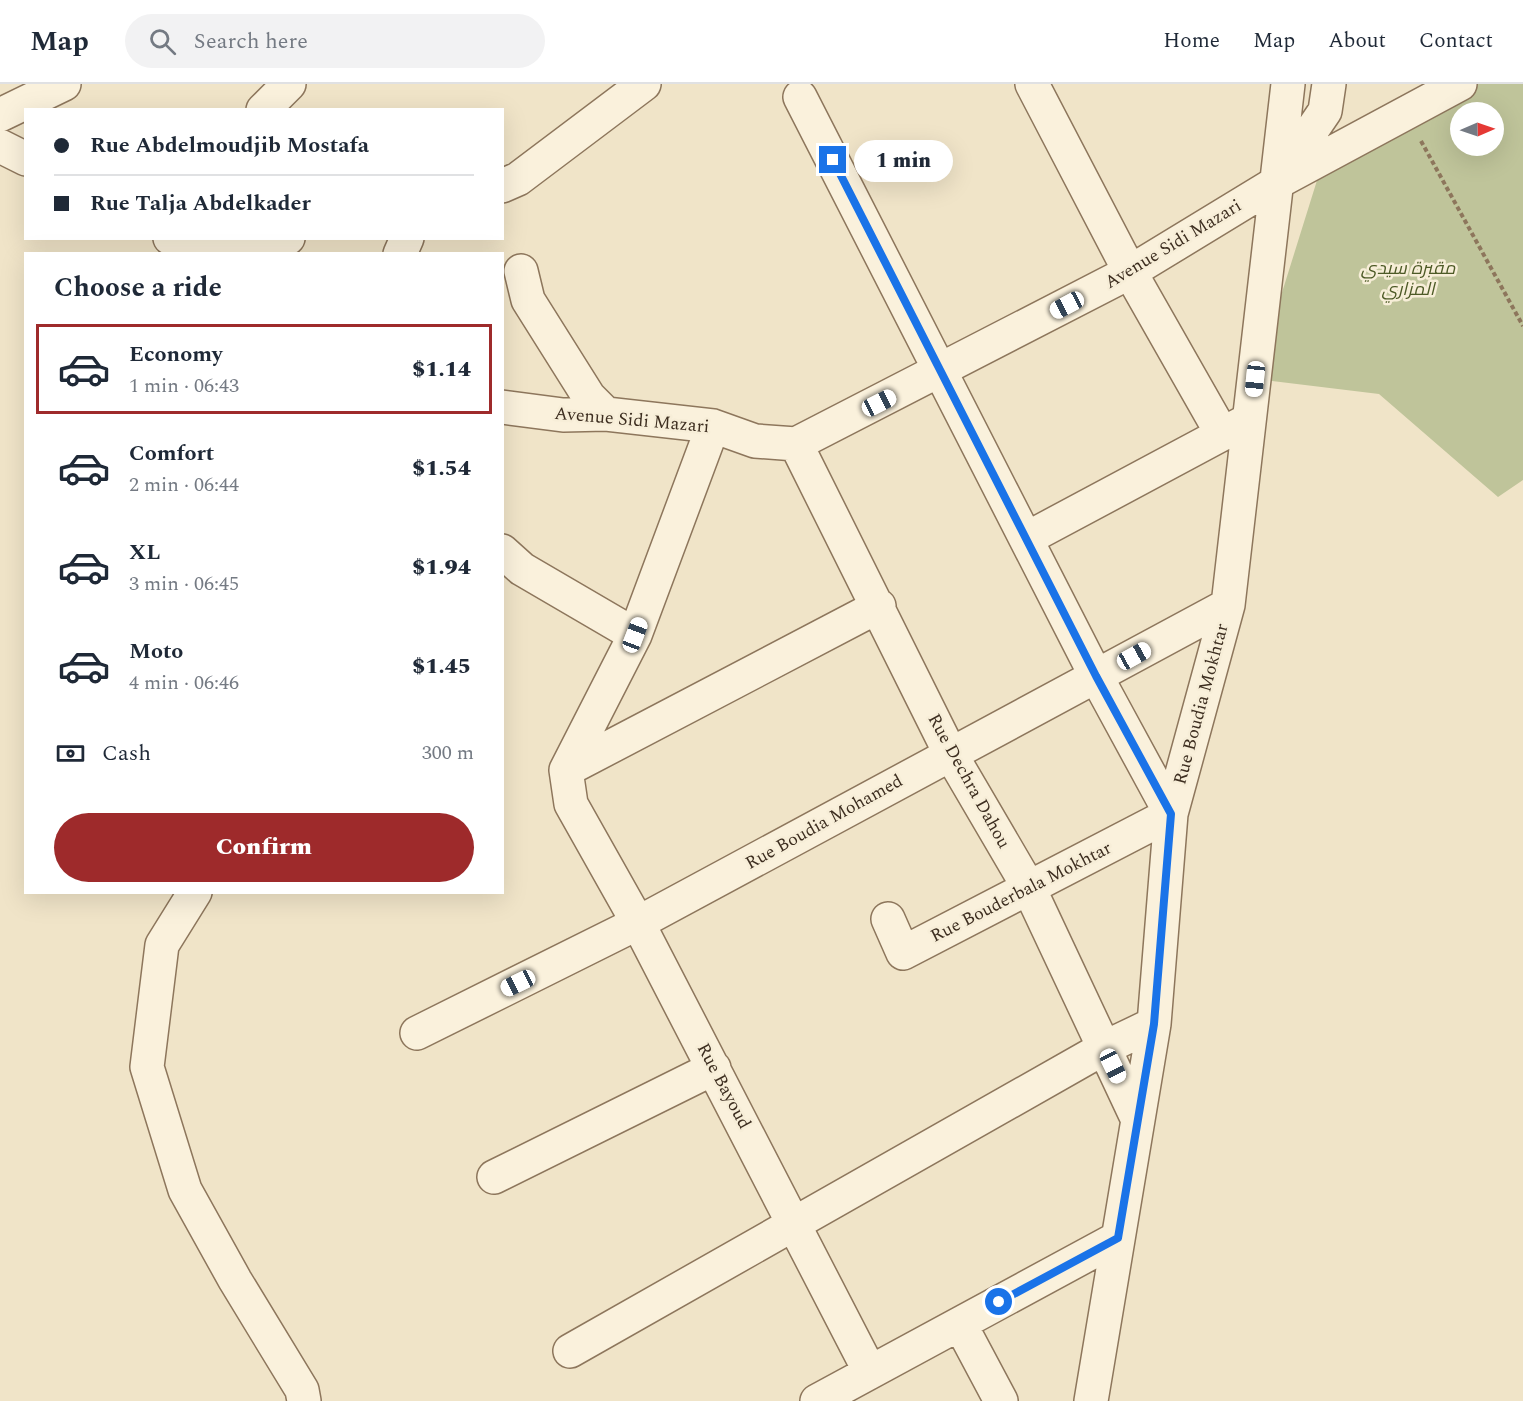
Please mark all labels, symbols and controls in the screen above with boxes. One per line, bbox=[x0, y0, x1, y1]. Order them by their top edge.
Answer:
search box bbox=[125, 14, 545, 68]
text: Map bbox=[30, 20, 89, 63]
icon: search bbox=[146, 25, 179, 58]
text: Search here bbox=[194, 25, 308, 58]
text: Home bbox=[1163, 25, 1220, 57]
text: Map bbox=[1253, 25, 1295, 57]
text: About bbox=[1328, 25, 1386, 57]
text: Contact bbox=[1419, 25, 1493, 57]
north arrow bbox=[1450, 102, 1504, 156]
map controls bbox=[1450, 102, 1504, 156]
text: Rue Abdelmoudjib Mostafa bbox=[90, 129, 369, 162]
callout: 1 min bbox=[854, 139, 953, 181]
route end bbox=[819, 146, 846, 173]
text: 1 min bbox=[876, 146, 931, 176]
text: Rue Talja Abdelkader bbox=[90, 187, 311, 220]
street label: Avenue Sidi Mazari bbox=[1099, 192, 1247, 296]
park label: مقبرة سيدي المزاري bbox=[1361, 255, 1456, 303]
text: Choose a ride bbox=[54, 267, 222, 309]
car bbox=[1047, 289, 1087, 321]
text: Economy bbox=[129, 338, 222, 371]
icon: car bbox=[57, 342, 111, 396]
text: $1.14 bbox=[412, 353, 471, 386]
car bbox=[1244, 360, 1266, 398]
text: 1 min · 06:43 bbox=[129, 371, 239, 401]
car bbox=[859, 387, 899, 419]
street label: Avenue Sidi Mazari bbox=[553, 400, 711, 440]
text: Comfort bbox=[129, 437, 214, 470]
icon: car bbox=[57, 441, 111, 495]
text: $1.54 bbox=[412, 452, 471, 485]
text: 2 min · 06:44 bbox=[129, 470, 239, 500]
text: XL bbox=[129, 536, 160, 569]
icon: car bbox=[57, 540, 111, 594]
text: $1.94 bbox=[412, 551, 471, 584]
text: 3 min · 06:45 bbox=[129, 569, 239, 599]
car bbox=[620, 615, 650, 655]
street label: Rue Boudia Mokhtar bbox=[1167, 620, 1235, 788]
text: Moto bbox=[129, 635, 183, 668]
icon: car bbox=[57, 639, 111, 693]
car bbox=[1114, 639, 1154, 673]
text: $1.45 bbox=[412, 650, 471, 683]
text: 4 min · 06:46 bbox=[129, 668, 239, 698]
street label: Rue Dechra Dahou bbox=[921, 709, 1017, 853]
icon: cash bbox=[54, 737, 87, 770]
text: Cash bbox=[102, 737, 151, 770]
text: 300 m bbox=[422, 738, 474, 768]
street label: Rue Boudia Mohamed bbox=[740, 767, 908, 877]
button: Confirm bbox=[54, 813, 474, 882]
street label: Rue Bouderbala Mokhtar bbox=[926, 835, 1116, 949]
car bbox=[498, 967, 538, 999]
street label: Rue Bayoud bbox=[690, 1038, 758, 1134]
car bbox=[1097, 1046, 1129, 1086]
route start bbox=[985, 1288, 1012, 1315]

